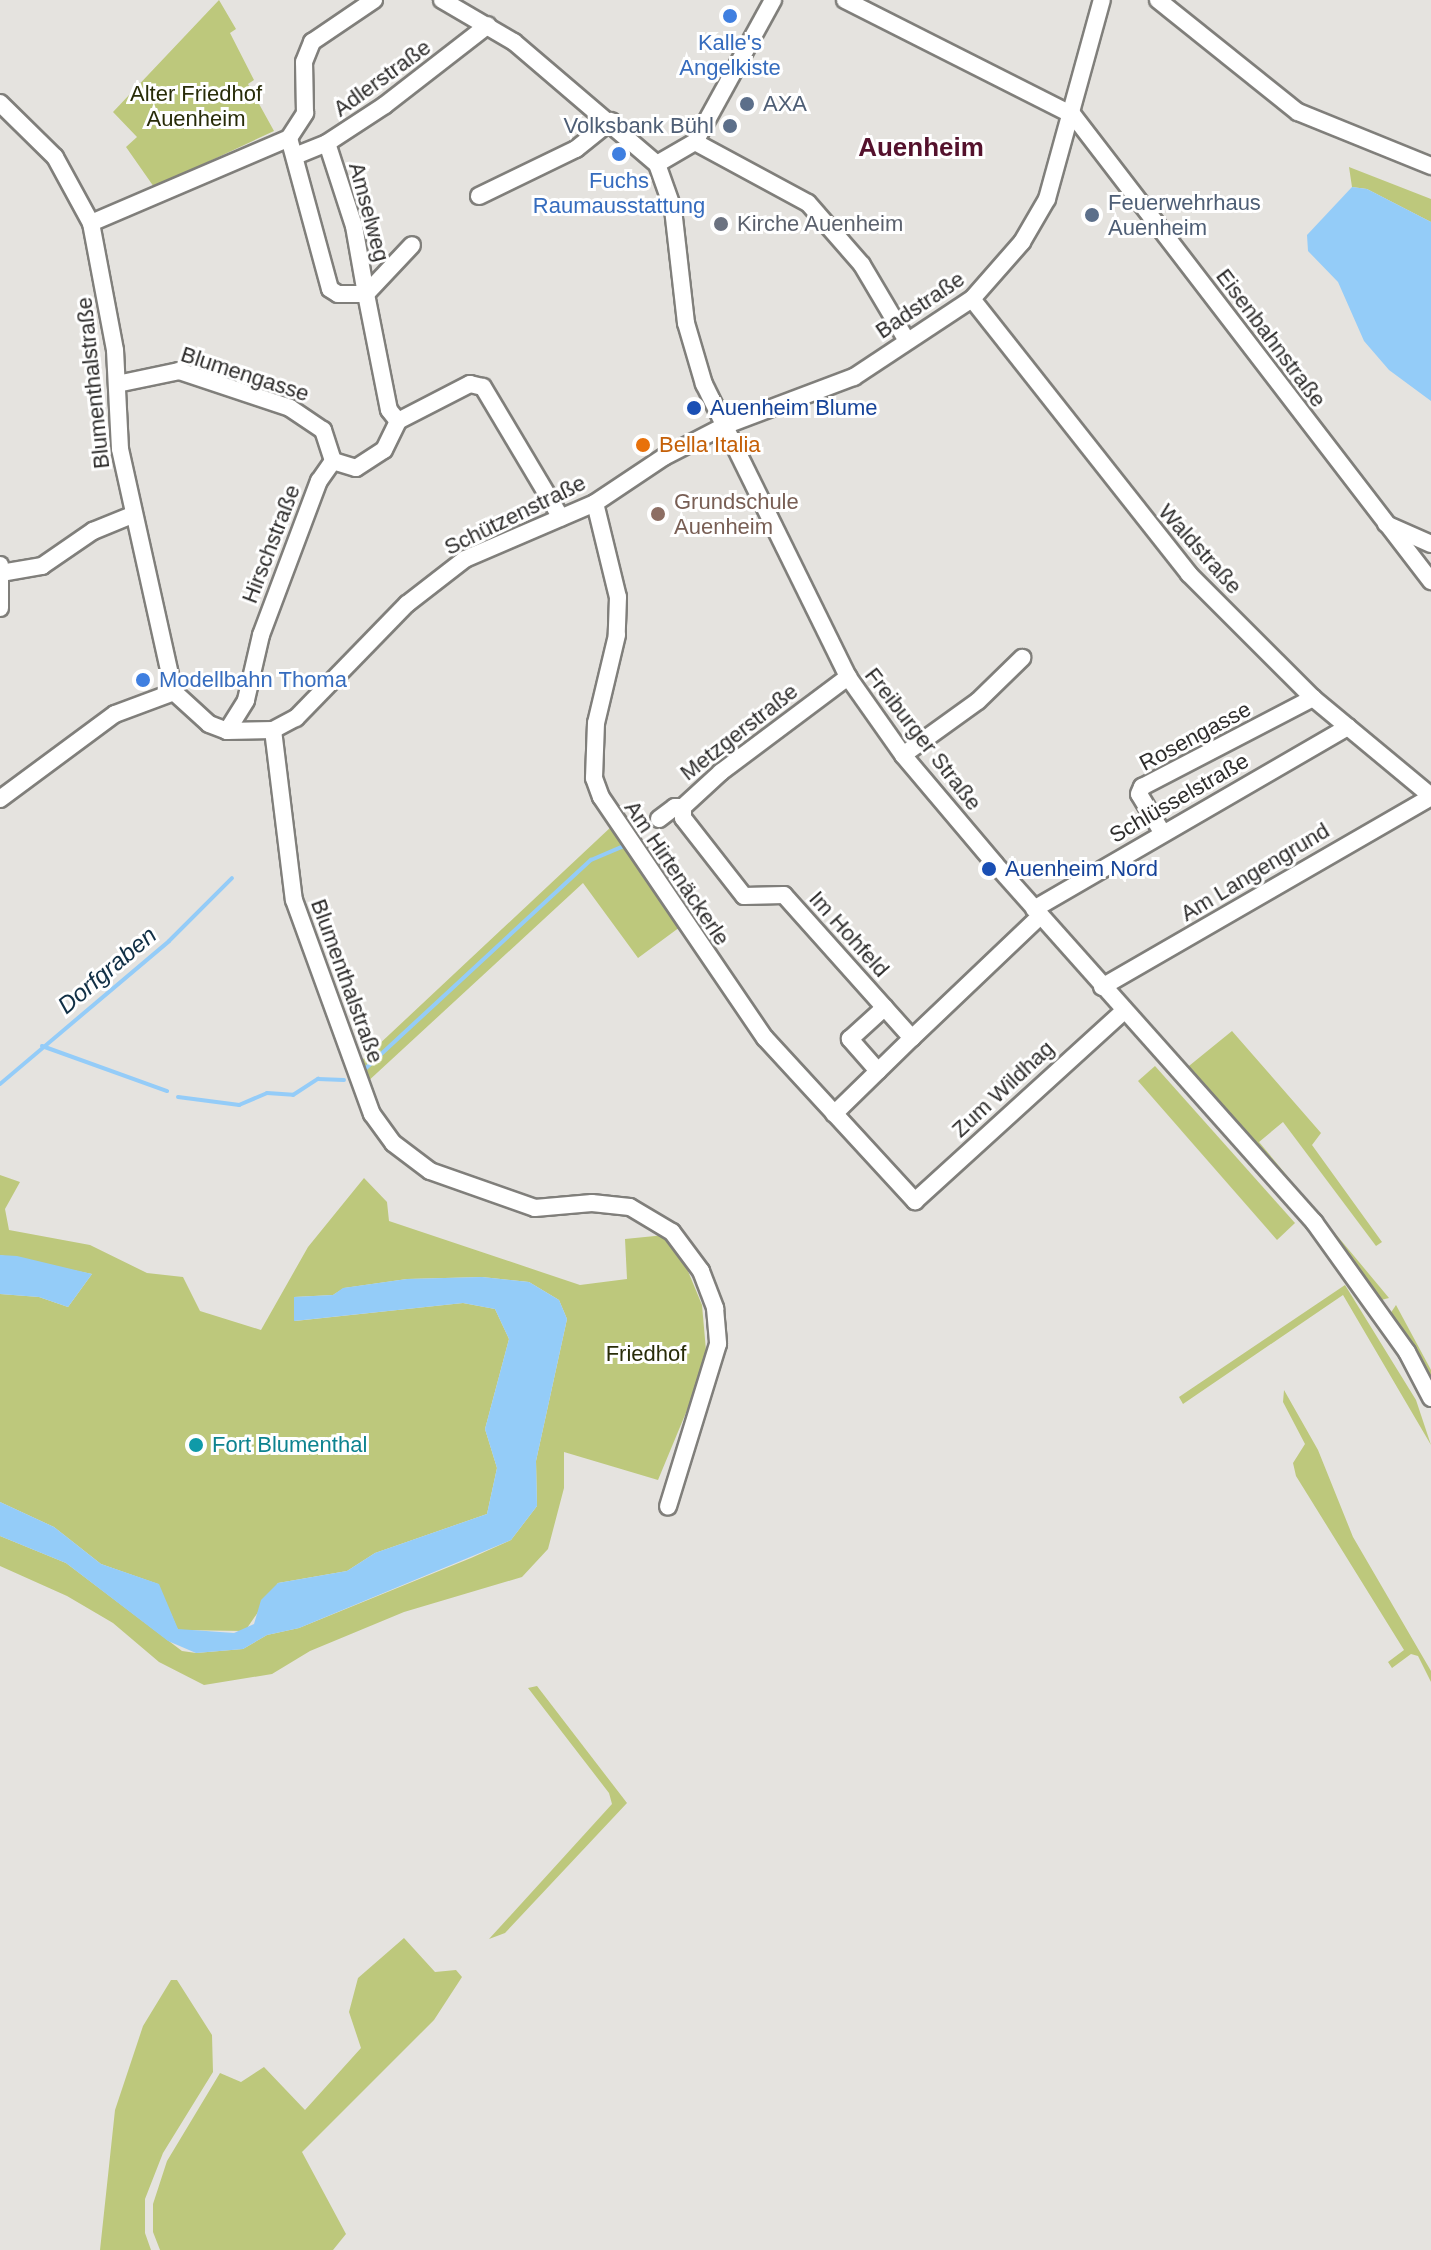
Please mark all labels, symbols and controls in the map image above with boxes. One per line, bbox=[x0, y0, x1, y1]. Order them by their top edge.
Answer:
marker: Kalle's Angelkiste bbox=[721, 7, 739, 25]
place label: Kalle's Angelkiste bbox=[679, 29, 781, 80]
street label: Adlerstraße bbox=[328, 34, 436, 122]
park label: Alter Friedhof Auenheim bbox=[130, 80, 262, 132]
place label: AXA bbox=[763, 91, 807, 117]
marker: AXA bbox=[738, 95, 756, 113]
place label: Volksbank Bühl bbox=[564, 113, 714, 139]
marker: Volksbank Bühl bbox=[721, 117, 739, 135]
district label: Auenheim bbox=[858, 132, 984, 164]
marker: Fuchs Raumausstattung bbox=[610, 145, 628, 163]
street label: Amselweg bbox=[343, 160, 395, 264]
place label: Fuchs Raumausstattung bbox=[533, 167, 705, 218]
place label: Feuerwehrhaus Auenheim bbox=[1108, 189, 1261, 240]
marker: Feuerwehrhaus Auenheim bbox=[1083, 206, 1101, 224]
place label: Kirche Auenheim bbox=[737, 211, 905, 237]
marker: Kirche Auenheim bbox=[712, 215, 730, 233]
street label: Eisenbahnstraße bbox=[1210, 264, 1332, 412]
street label: Badstraße bbox=[871, 266, 969, 344]
street label: Blumenthalstraße bbox=[71, 296, 115, 470]
street label: Blumengasse bbox=[178, 341, 312, 407]
place label: Auenheim Blume bbox=[710, 395, 878, 421]
marker: Auenheim Blume bbox=[685, 399, 703, 417]
place label: Bella Italia bbox=[659, 432, 761, 458]
marker: Bella Italia bbox=[634, 436, 652, 454]
street label: Schützenstraße bbox=[440, 469, 590, 561]
street label: Hirschstraße bbox=[236, 481, 306, 607]
place label: Grundschule Auenheim bbox=[674, 488, 799, 540]
street label: Waldstraße bbox=[1153, 499, 1247, 599]
marker: Grundschule Auenheim bbox=[649, 505, 667, 523]
street label: Freiburger Straße bbox=[859, 662, 987, 816]
place label: Modellbahn Thoma bbox=[159, 667, 347, 693]
marker: Modellbahn Thoma bbox=[134, 671, 152, 689]
street label: Metzgerstraße bbox=[675, 678, 803, 786]
street label: Rosengasse bbox=[1135, 696, 1255, 776]
street label: Schlüsselstraße bbox=[1105, 747, 1253, 849]
street label: Am Hirtenäckerle bbox=[619, 796, 735, 950]
street label: Am Langengrund bbox=[1176, 817, 1334, 927]
place label: Auenheim Nord bbox=[1005, 856, 1158, 882]
marker: Auenheim Nord bbox=[980, 860, 998, 878]
street label: Im Hohfeld bbox=[804, 886, 894, 982]
street label: Blumenthalstraße bbox=[305, 895, 389, 1067]
water label: Dorfgraben bbox=[52, 920, 162, 1020]
street label: Zum Wildhag bbox=[947, 1035, 1059, 1143]
park label: Friedhof bbox=[606, 1341, 686, 1367]
place label: Fort Blumenthal bbox=[212, 1432, 367, 1458]
marker: Fort Blumenthal bbox=[187, 1436, 205, 1454]

